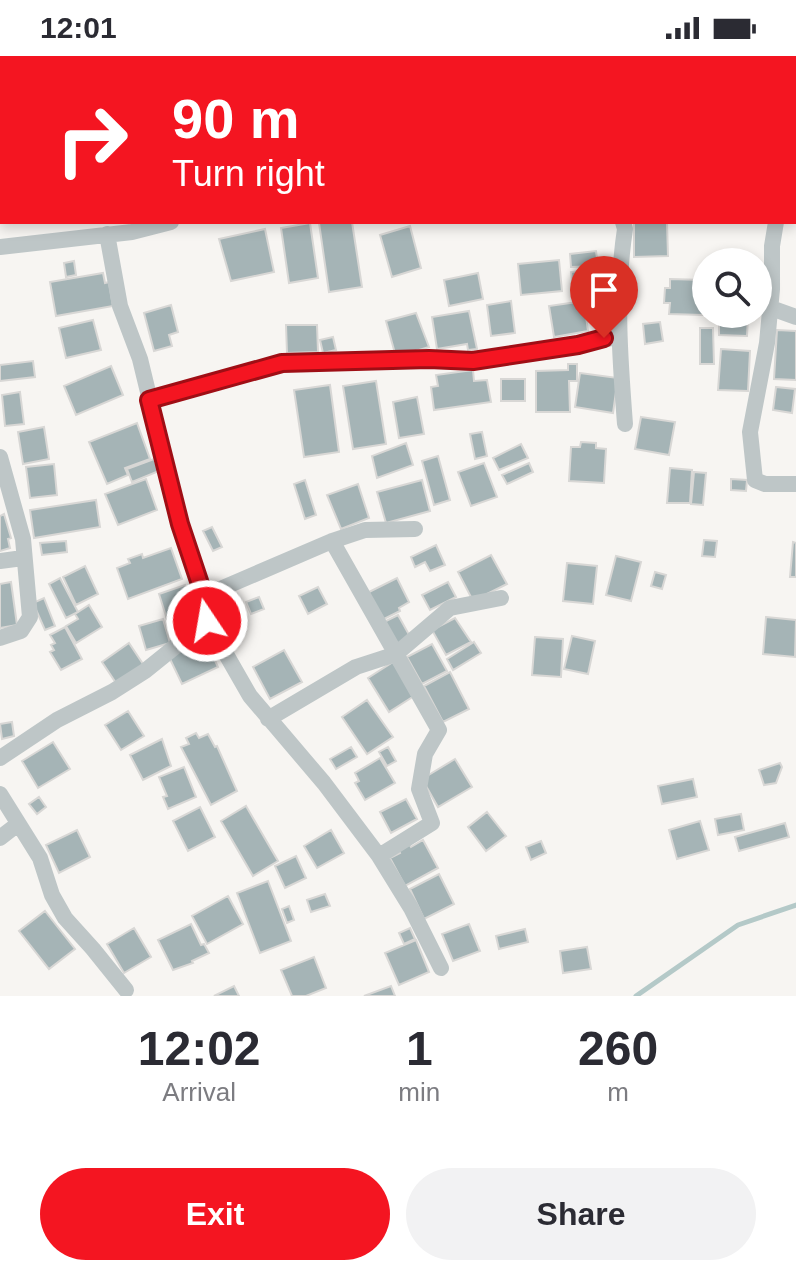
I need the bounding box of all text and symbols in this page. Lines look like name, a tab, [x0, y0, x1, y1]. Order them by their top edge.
text: 12:01	[40, 11, 117, 44]
text: 90 m	[172, 87, 300, 150]
icon: right	[40, 88, 144, 192]
text: Turn right	[172, 153, 325, 194]
map controls	[692, 248, 772, 328]
button: search	[692, 248, 772, 328]
pin	[570, 256, 638, 338]
icon: arrive	[582, 268, 626, 312]
position arrow	[165, 579, 249, 663]
text: 12:02	[138, 1022, 261, 1075]
text: 1	[406, 1022, 433, 1075]
text: 260	[578, 1022, 658, 1075]
text: Arrival	[162, 1077, 236, 1107]
text: min	[398, 1077, 440, 1107]
text: m	[607, 1077, 629, 1107]
button: Exit	[40, 1168, 390, 1260]
button: Share	[406, 1168, 756, 1260]

